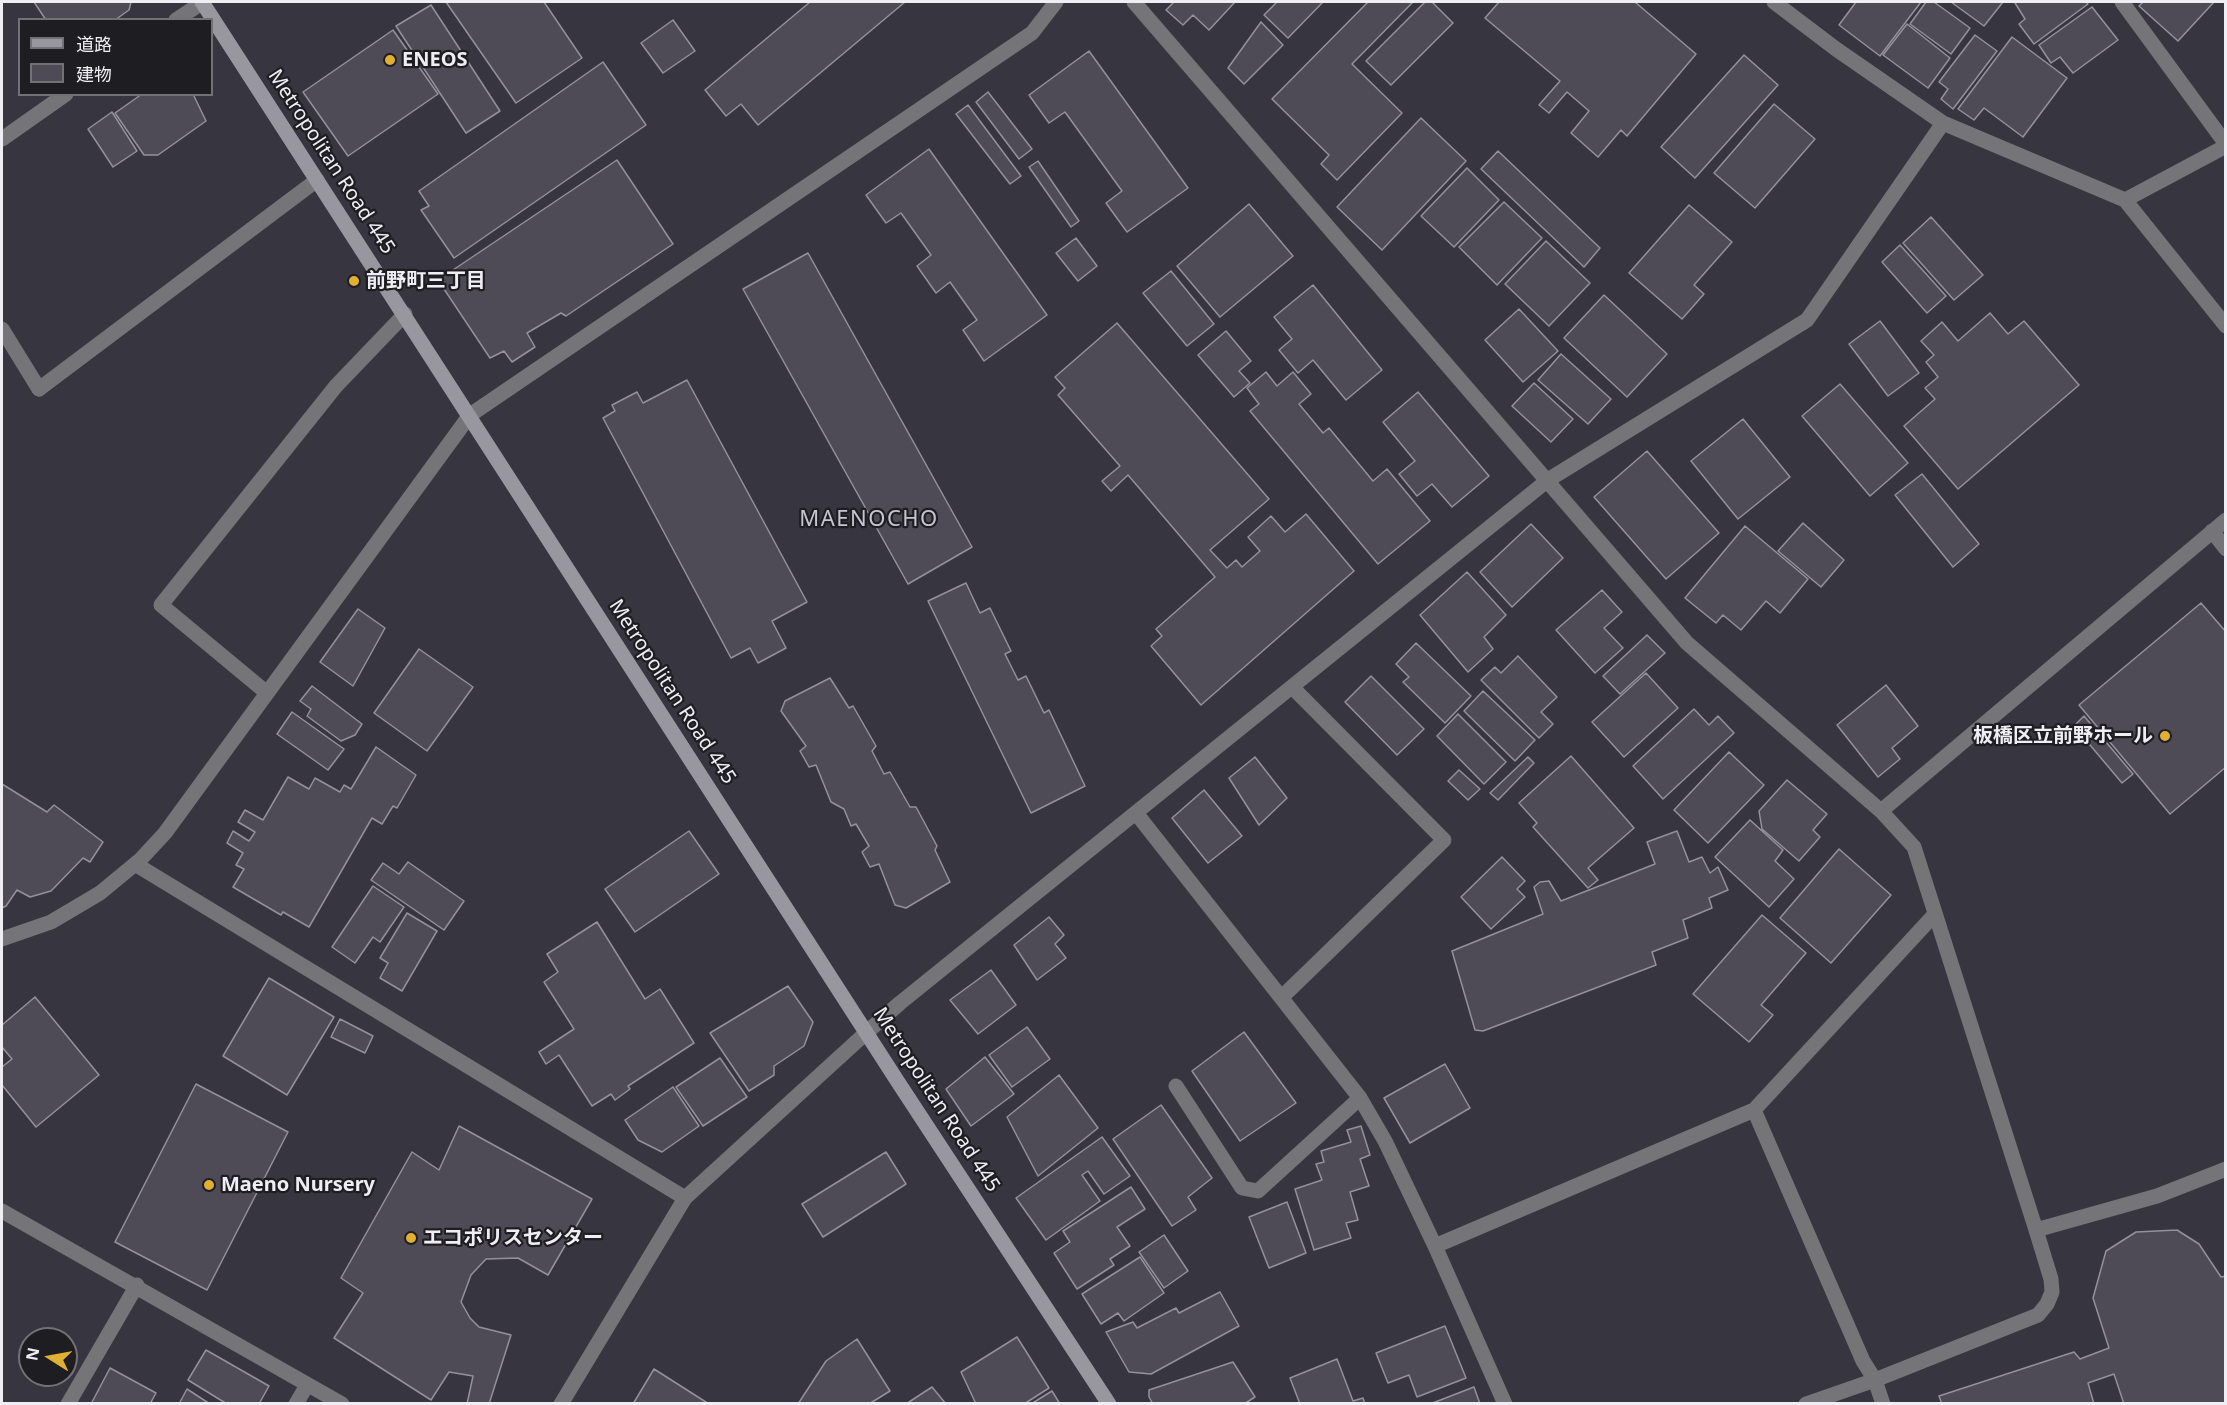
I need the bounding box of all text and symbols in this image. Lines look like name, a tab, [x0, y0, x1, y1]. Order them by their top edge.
legend	[18, 18, 213, 96]
text: 道路	[76, 32, 112, 56]
place label: ENEOS	[402, 48, 467, 72]
marker: ENEOS	[383, 53, 397, 67]
text: 建物	[76, 62, 112, 86]
street label: Metropolitan Road 445	[262, 65, 400, 259]
place label: 前野町三丁目	[366, 269, 486, 293]
marker: 前野町三丁目	[347, 274, 361, 288]
district label: MAENOCHO	[799, 507, 939, 533]
street label: Metropolitan Road 445	[603, 595, 741, 789]
place label: 板橋区立前野ホール	[1973, 724, 2153, 748]
marker: 板橋区立前野ホール	[2158, 729, 2172, 743]
street label: Metropolitan Road 445	[867, 1003, 1005, 1197]
place label: Maeno Nursery	[221, 1173, 375, 1197]
marker: Maeno Nursery	[202, 1178, 216, 1192]
place label: エコポリスセンター	[423, 1226, 603, 1250]
marker: エコポリスセンター	[404, 1231, 418, 1245]
north arrow	[18, 1327, 78, 1387]
text: N	[20, 1345, 44, 1362]

